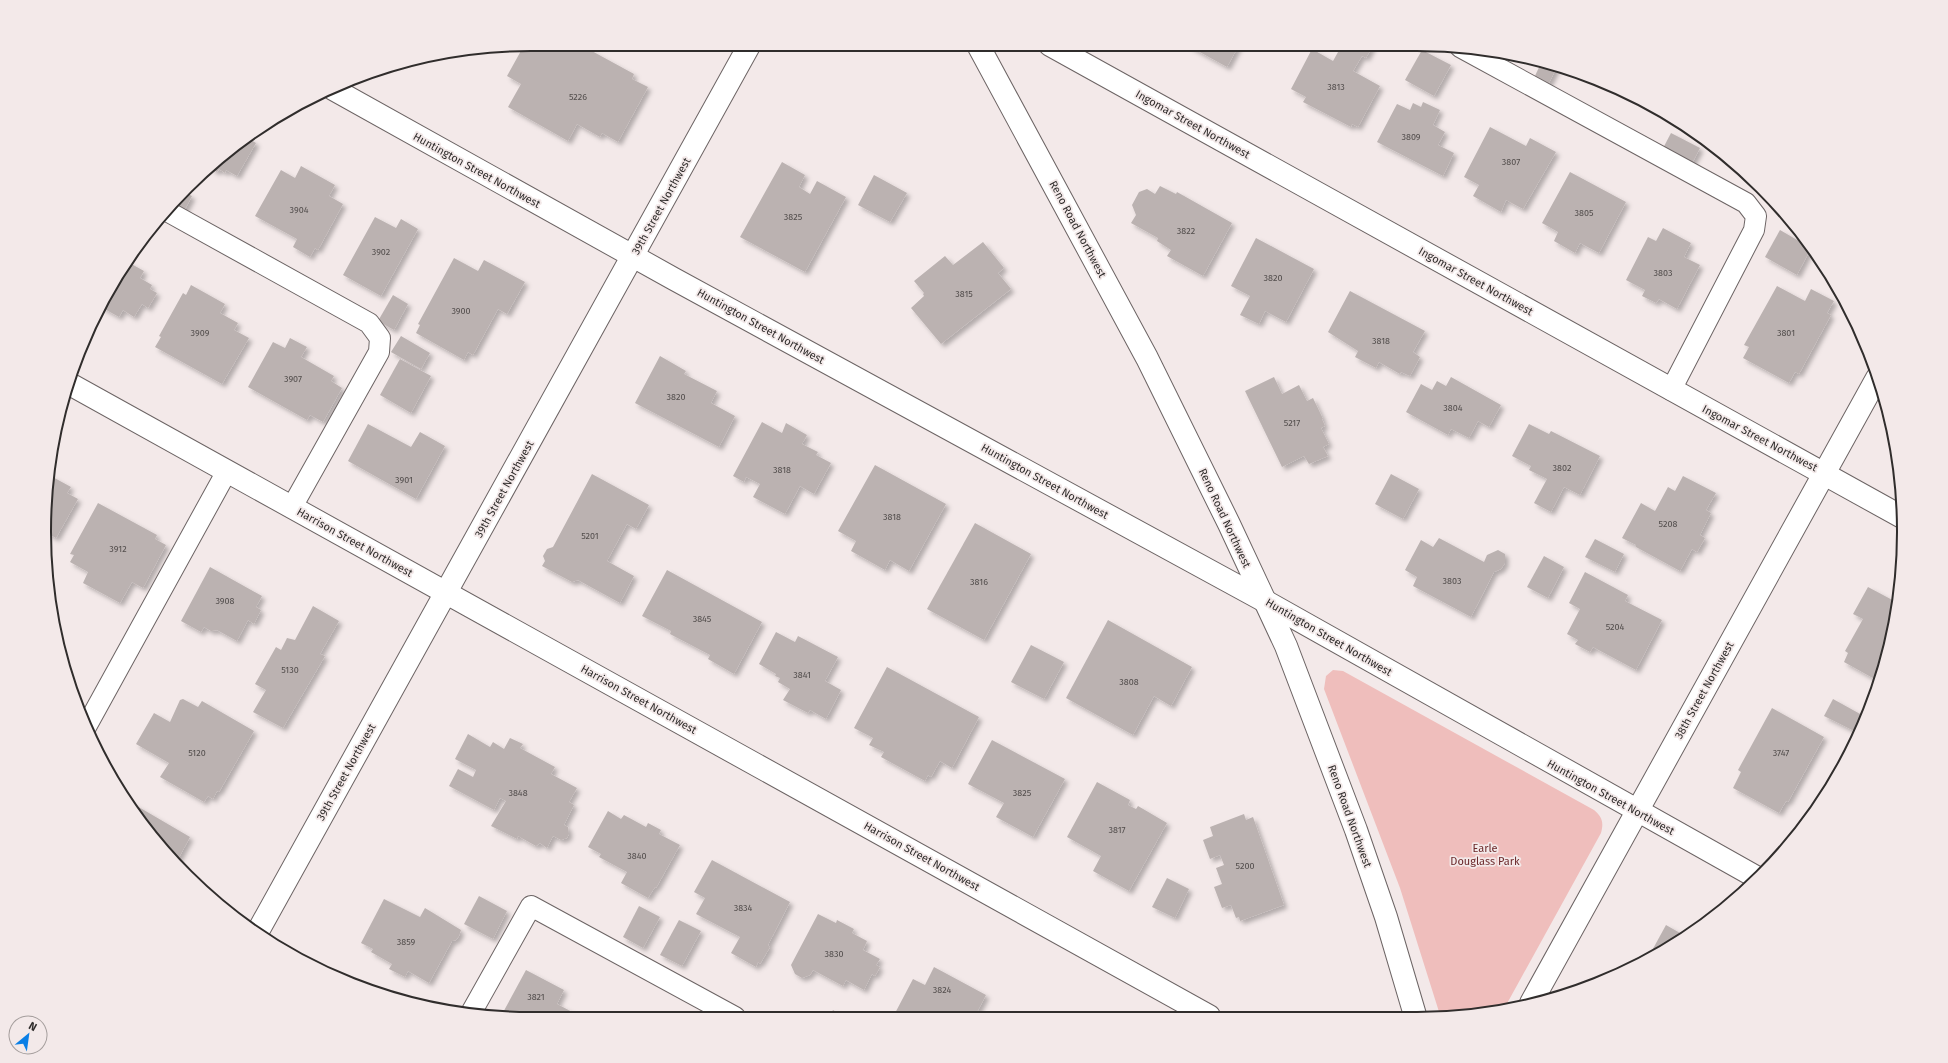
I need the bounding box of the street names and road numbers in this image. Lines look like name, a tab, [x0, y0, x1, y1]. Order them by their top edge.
street label: Ingomar Street Northwest	[1133, 88, 1252, 161]
street label: Huntington Street Northwest	[411, 130, 543, 211]
street label: 39th Street Northwest	[629, 155, 694, 257]
street label: Reno Road Northwest	[1046, 178, 1109, 280]
street label: Ingomar Street Northwest	[1416, 245, 1535, 318]
street label: Huntington Street Northwest	[695, 286, 827, 367]
street label: Ingomar Street Northwest	[1700, 403, 1820, 474]
street label: 39th Street Northwest	[472, 438, 537, 540]
street label: Huntington Street Northwest	[979, 441, 1111, 522]
street label: Reno Road Northwest	[1196, 466, 1253, 570]
street label: Harrison Street Northwest	[295, 505, 415, 580]
street label: Huntington Street Northwest	[1263, 596, 1394, 679]
street label: 38th Street Northwest	[1672, 639, 1737, 741]
street label: Harrison Street Northwest	[579, 662, 699, 737]
street label: 39th Street Northwest	[314, 721, 379, 823]
street label: Huntington Street Northwest	[1545, 757, 1677, 838]
street label: Reno Road Northwest	[1325, 763, 1374, 869]
street label: Harrison Street Northwest	[862, 819, 982, 894]

